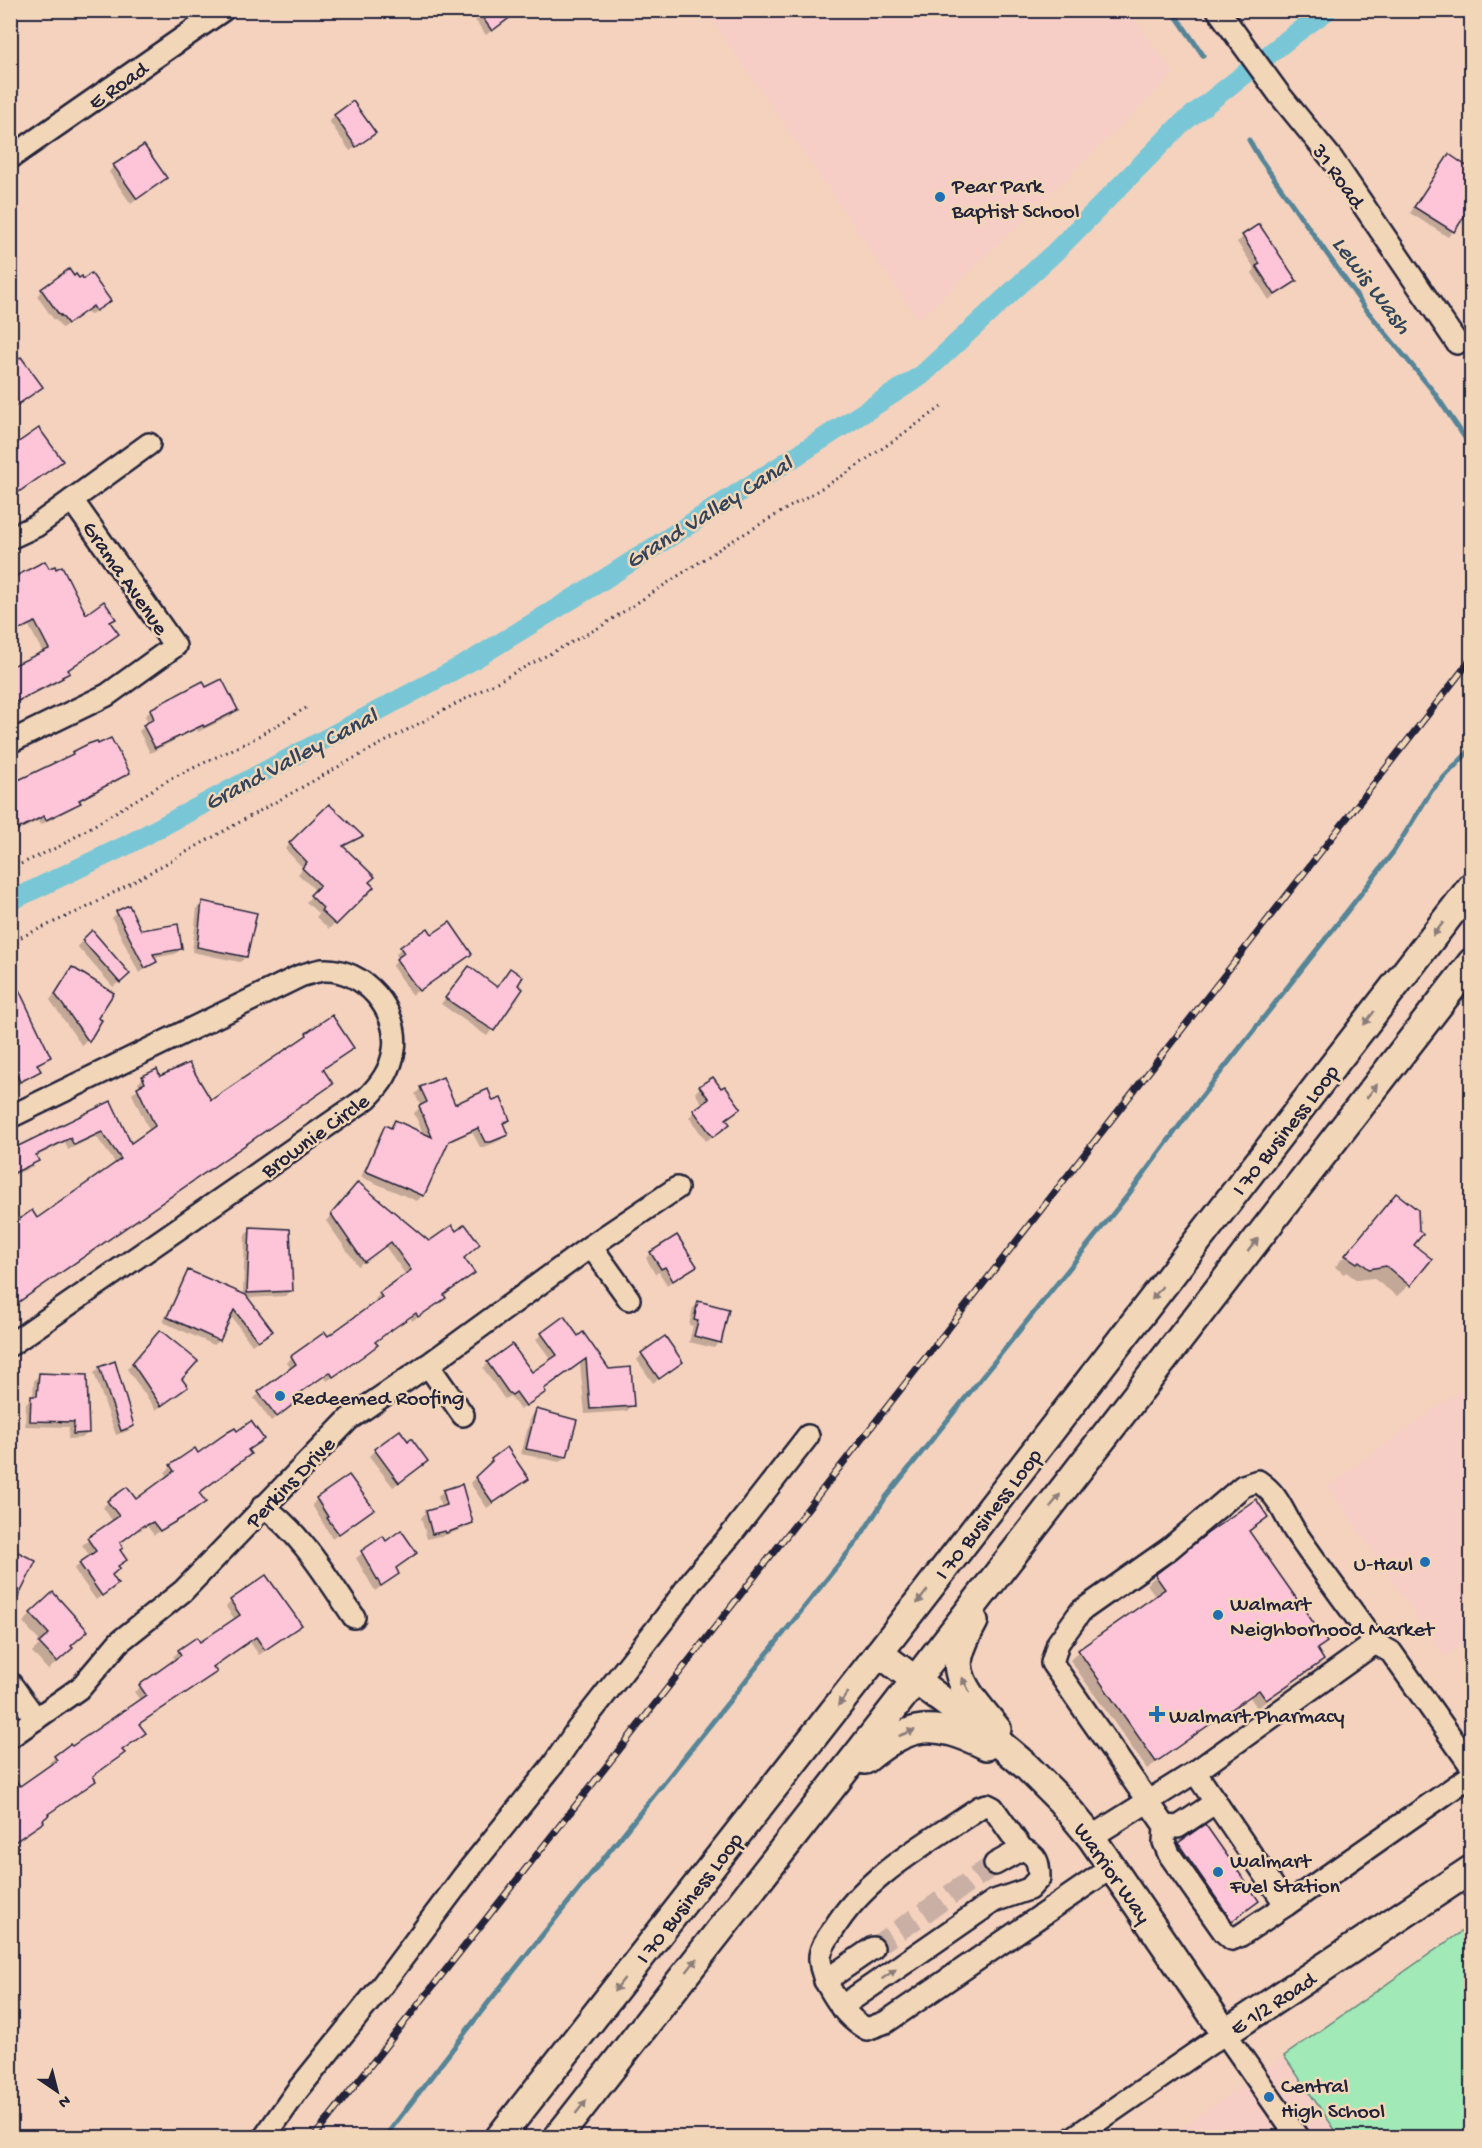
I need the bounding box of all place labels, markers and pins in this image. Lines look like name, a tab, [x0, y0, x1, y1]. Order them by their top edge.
place label: Pear Park Baptist School	[951, 175, 1080, 226]
marker: Pear Park Baptist School	[933, 190, 947, 204]
place label: Redeemed Roofing	[292, 1387, 464, 1413]
marker: Redeemed Roofing	[273, 1389, 287, 1403]
place label: U-Haul	[1353, 1553, 1413, 1579]
marker: U-Haul	[1418, 1555, 1432, 1569]
place label: Walmart Neighborhood Market	[1230, 1593, 1436, 1644]
marker: Walmart Neighborhood Market	[1211, 1608, 1225, 1622]
place label: Walmart Pharmacy	[1169, 1705, 1345, 1731]
marker: Walmart Pharmacy	[1150, 1707, 1164, 1721]
place label: Walmart Fuel Station	[1229, 1850, 1341, 1901]
marker: Walmart Fuel Station	[1211, 1865, 1225, 1879]
place label: Central High School	[1281, 2075, 1385, 2126]
marker: Central High School	[1262, 2090, 1276, 2104]

